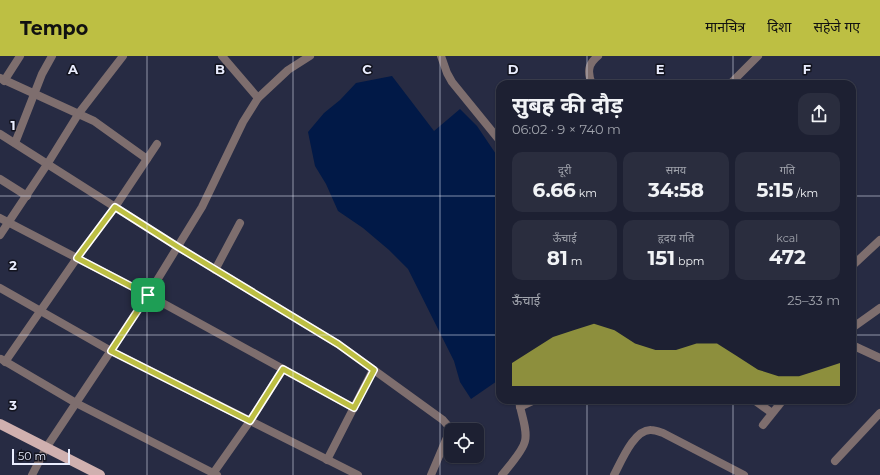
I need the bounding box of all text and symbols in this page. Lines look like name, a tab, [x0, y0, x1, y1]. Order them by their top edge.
text: Tempo	[20, 17, 88, 40]
text: मानचित्र	[705, 18, 745, 36]
text: दिशा	[767, 18, 791, 36]
text: सहेजे गए	[813, 18, 860, 36]
text: A	[67, 61, 79, 77]
text: B	[215, 61, 225, 77]
text: C	[362, 61, 372, 77]
text: D	[508, 61, 519, 77]
text: E	[656, 61, 665, 77]
text: F	[803, 61, 811, 77]
text: सुबह की दौड़	[512, 92, 623, 119]
button: share	[798, 93, 840, 135]
text: 1	[10, 117, 16, 133]
text: 06:02 · 9 × 740 m	[512, 121, 621, 137]
text: दूरी	[558, 163, 571, 177]
text: समय	[666, 163, 686, 177]
text: गति	[780, 163, 795, 177]
text: 6.66	[532, 178, 576, 202]
text: 34:58	[648, 178, 704, 202]
text: 5:15	[756, 178, 793, 202]
text: km	[576, 186, 597, 200]
text: /km	[793, 186, 818, 200]
text: ऊँचाई	[553, 231, 577, 245]
text: हृदय गति	[658, 231, 694, 245]
text: kcal	[776, 231, 798, 245]
text: 472	[769, 245, 806, 269]
text: 81	[547, 246, 568, 270]
text: 151	[647, 246, 675, 270]
text: m	[568, 254, 582, 268]
text: bpm	[675, 254, 705, 268]
text: 2	[9, 257, 17, 273]
pin	[131, 278, 165, 312]
icon: arrive	[137, 284, 159, 306]
text: ऊँचाई	[512, 292, 540, 308]
text: 25–33 m	[787, 292, 840, 308]
text: 3	[8, 397, 17, 413]
map controls	[444, 423, 484, 463]
button: locate	[444, 423, 484, 463]
scale bar	[12, 447, 70, 466]
text: 50 m	[18, 449, 46, 463]

